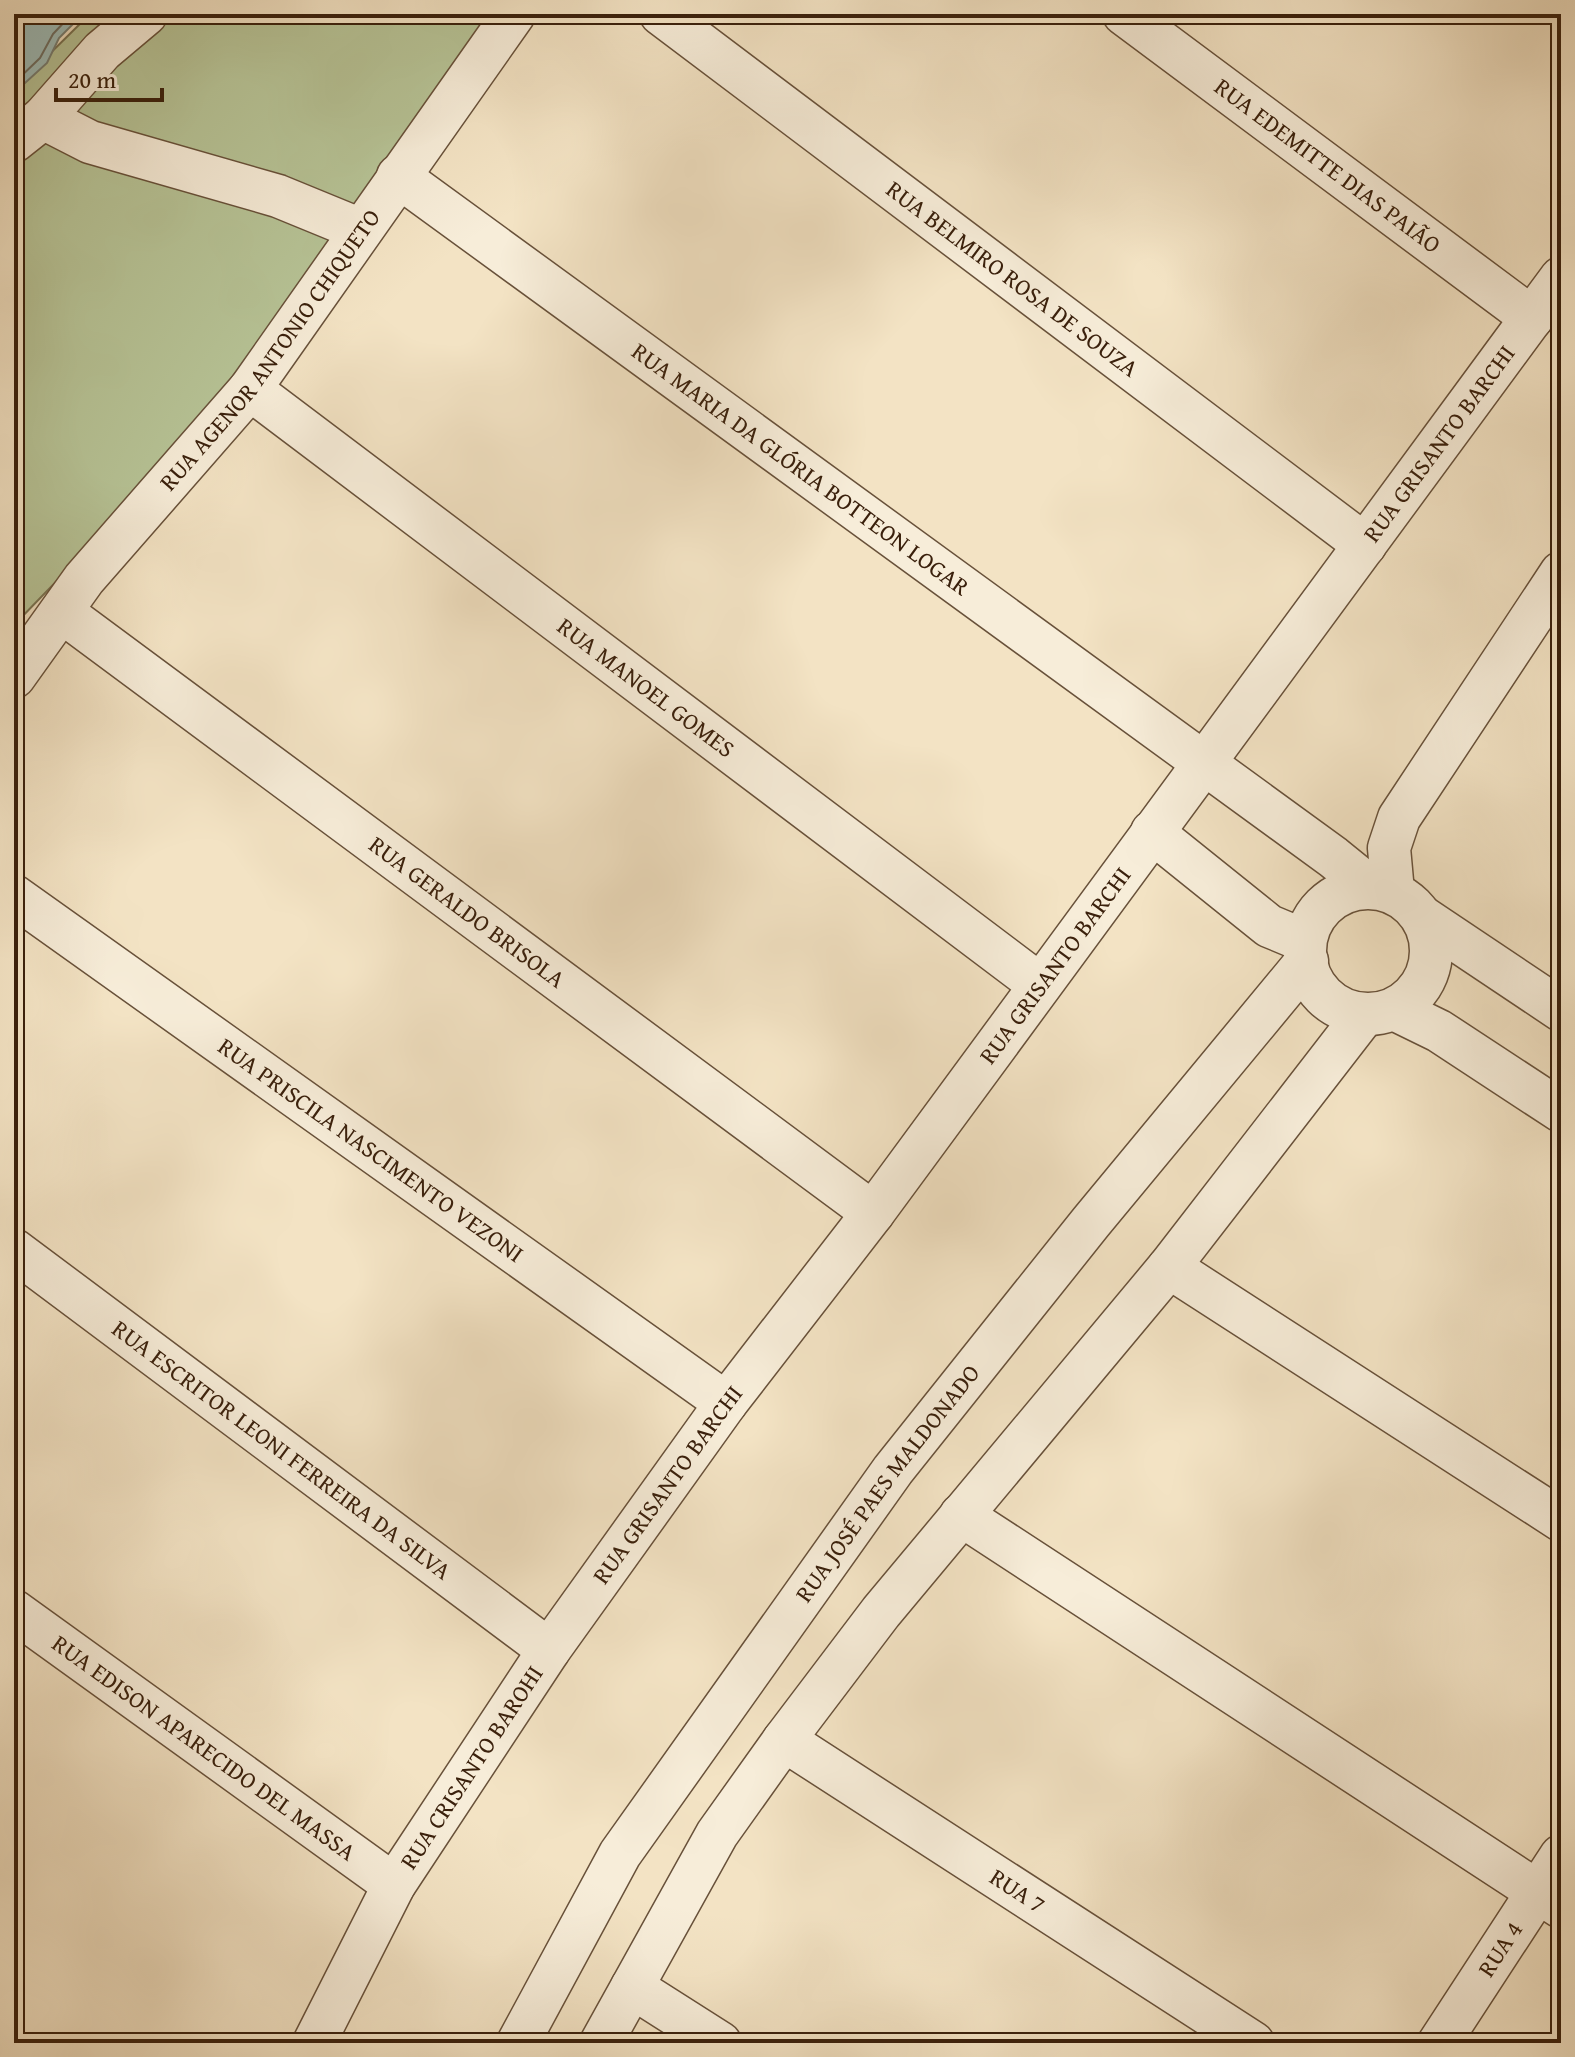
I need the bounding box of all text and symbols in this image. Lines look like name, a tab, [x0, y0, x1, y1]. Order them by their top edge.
scale bar	[56, 52, 162, 102]
text: 20 m	[68, 62, 116, 97]
street label: RUA EDEMITTE DIAS PAIÃO	[1207, 69, 1449, 261]
street label: RUA BELMIRO ROSA DE SOUZA	[879, 172, 1146, 386]
street label: RUA AGENOR ANTONIO CHIQUETO	[151, 202, 389, 498]
street label: RUA MARIA DA GLÓRIA BOTTEON LOGAR	[625, 334, 977, 604]
street label: RUA GRISANTO BARCHI	[1354, 337, 1523, 549]
street label: RUA MANOEL GOMES	[550, 609, 742, 766]
street label: RUA GERALDO BRISOLA	[362, 827, 573, 996]
street label: RUA GRISANTO BARCHI	[970, 859, 1139, 1071]
street label: RUA PRISCILA NASCIMENTO VEZONI	[211, 1029, 531, 1271]
street label: RUA ESCRITOR LEONI FERREIRA DA SILVA	[105, 1311, 459, 1588]
street label: RUA JOSÉ PAES MALDONADO	[786, 1357, 988, 1609]
street label: RUA GRISANTO BARCHI	[584, 1378, 751, 1591]
street label: RUA EDISON APARECIDO DEL MASSA	[45, 1626, 364, 1869]
street label: RUA CRISANTO BAROHI	[391, 1658, 551, 1876]
street label: RUA 7	[983, 1859, 1052, 1921]
street label: RUA 4	[1469, 1914, 1531, 1984]

